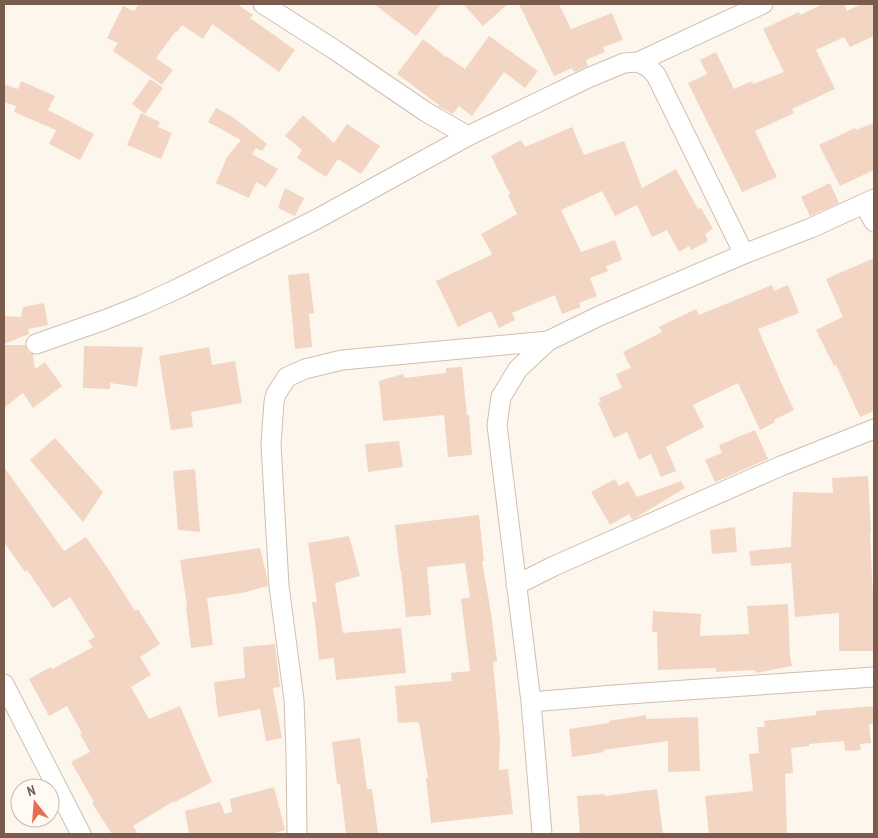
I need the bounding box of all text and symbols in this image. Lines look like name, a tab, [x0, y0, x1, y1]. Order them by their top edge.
north arrow	[10, 778, 60, 828]
text: N	[25, 781, 37, 800]

